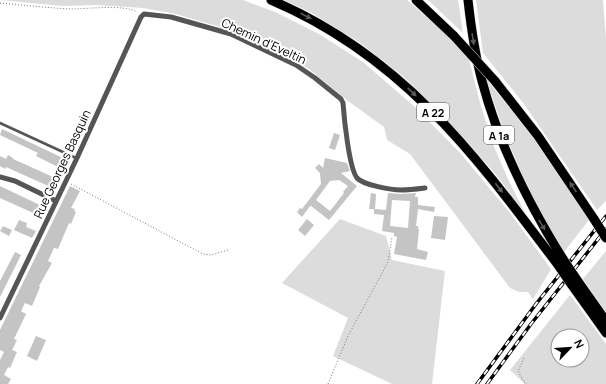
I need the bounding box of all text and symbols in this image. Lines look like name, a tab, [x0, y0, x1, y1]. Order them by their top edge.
one-way arrow	[301, 13, 312, 20]
street label: Chemin d'Eveltin	[219, 14, 309, 68]
one-way arrow	[470, 33, 476, 45]
one-way arrow	[407, 87, 417, 96]
road number: A 22	[417, 103, 449, 121]
street label: Rue Georges Basquin	[29, 107, 95, 221]
road number: A 1a	[484, 126, 514, 144]
one-way arrow	[569, 181, 576, 192]
one-way arrow	[495, 182, 504, 193]
one-way arrow	[538, 219, 545, 231]
north arrow	[550, 328, 590, 368]
text: N	[571, 337, 588, 350]

